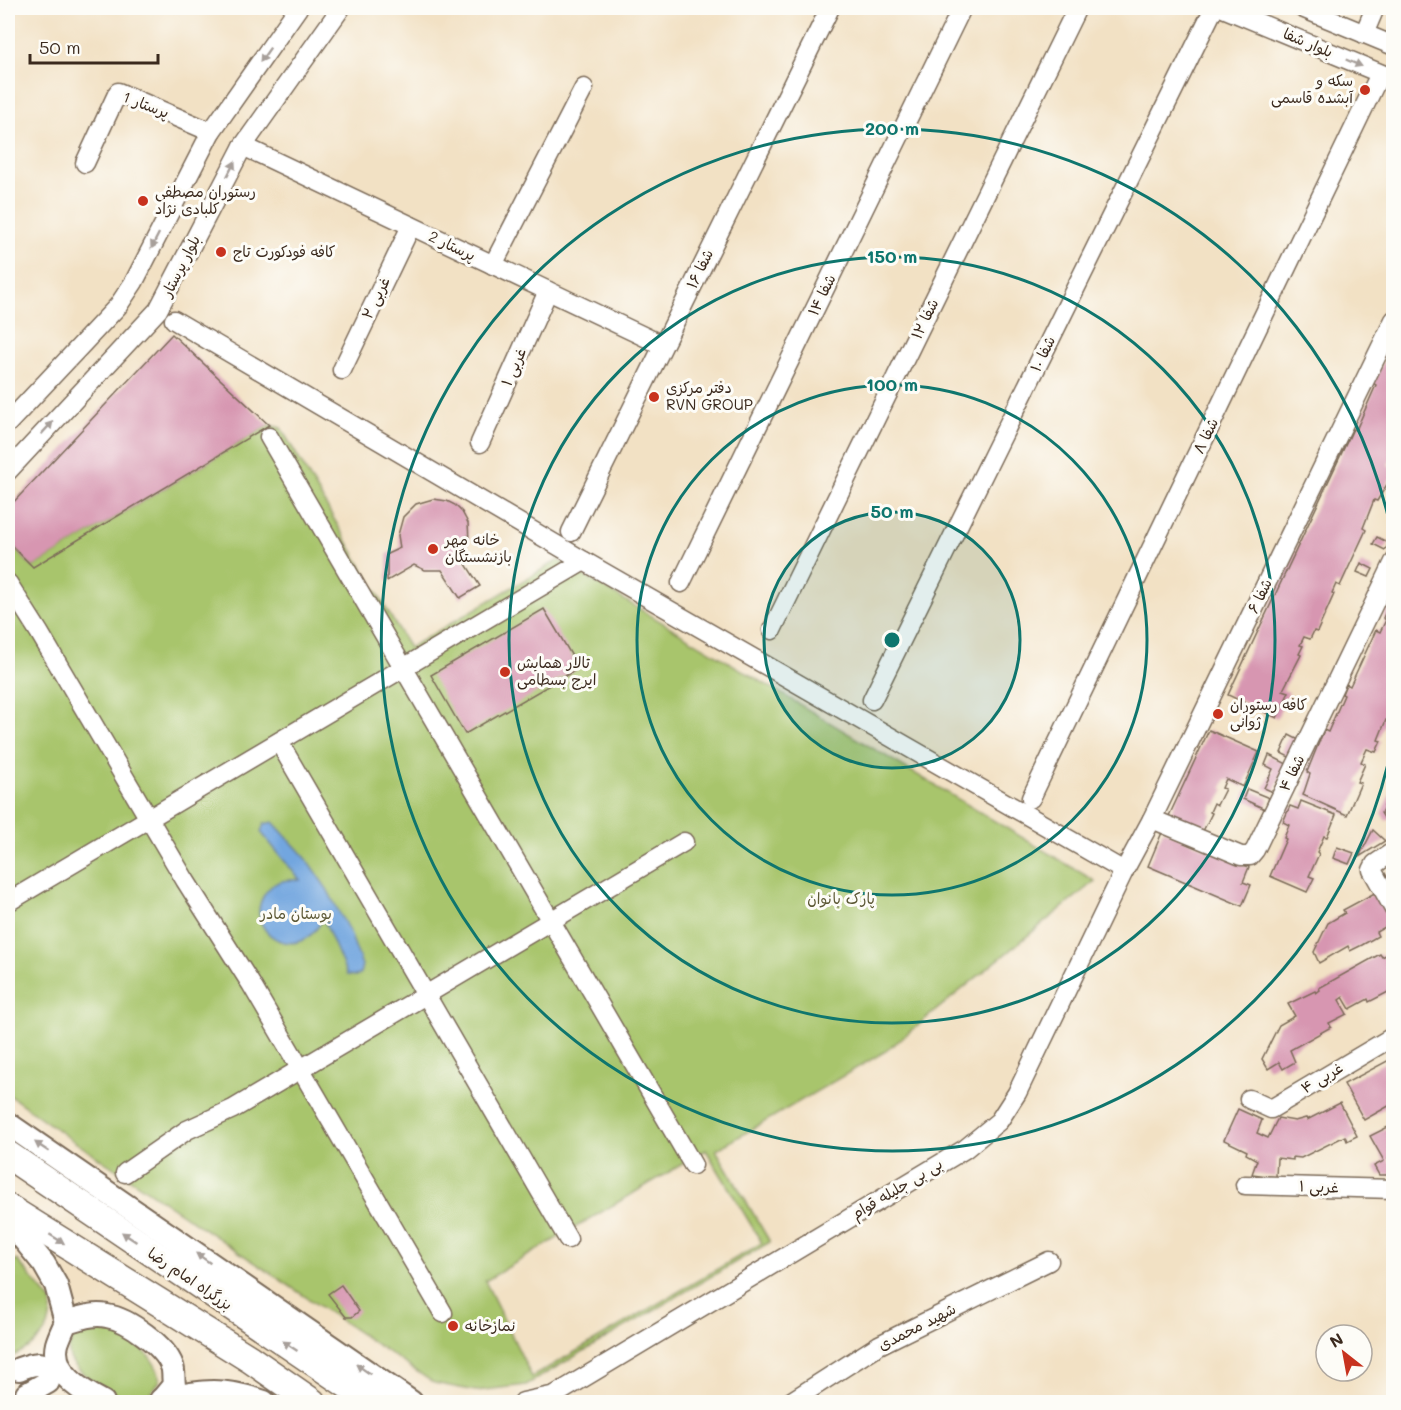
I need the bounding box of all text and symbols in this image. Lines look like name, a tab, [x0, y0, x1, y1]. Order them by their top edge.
street label: بلوار شفا	[1280, 23, 1336, 62]
scale bar	[30, 27, 158, 65]
text: 50 m	[39, 35, 81, 59]
one-way arrow	[259, 47, 271, 63]
one-way arrow	[1346, 58, 1364, 68]
place label: سکه و آبشده قاسمی	[1271, 70, 1354, 108]
marker: سکه و آبشده قاسمی	[1358, 83, 1372, 97]
street label: پرستار 1	[120, 86, 172, 123]
text: 200 m	[865, 116, 919, 140]
one-way arrow	[226, 160, 236, 177]
place label: رستوران مصطفی کلبادی نژاد	[155, 181, 256, 218]
marker: رستوران مصطفی کلبادی نژاد	[136, 194, 150, 208]
street label: پرستار 2	[425, 226, 479, 266]
street label: بلوار پرستار	[156, 231, 205, 301]
one-way arrow	[150, 233, 160, 250]
place label: کافه فودکورت تاج	[233, 241, 335, 262]
text: 150 m	[867, 244, 917, 268]
marker: کافه فودکورت تاج	[214, 245, 228, 259]
street label: شفا ۱۶	[681, 245, 717, 292]
street label: شفا ۱۴	[803, 271, 840, 319]
street label: ۲ غربی	[356, 273, 395, 322]
street label: شفا ۱۲	[906, 295, 942, 342]
street label: شفا ۱۰	[1025, 332, 1059, 375]
street label: ۱ غربی	[496, 344, 531, 389]
text: 100 m	[866, 372, 918, 396]
place label: دفتر مرکزی RVN GROUP	[666, 377, 753, 414]
marker: دفتر مرکزی RVN GROUP	[647, 390, 661, 404]
street label: شفا ۸	[1188, 414, 1222, 457]
one-way arrow	[40, 422, 54, 436]
text: 50 m	[871, 499, 913, 523]
place label: خانه مهر بازنشستگان	[443, 529, 512, 566]
marker: خانه مهر بازنشستگان	[426, 542, 440, 556]
street label: شفا ۶	[1242, 575, 1276, 616]
centre of rings	[882, 630, 902, 650]
place label: تالار همایش ایرج بسطامی	[517, 652, 596, 690]
marker: تالار همایش ایرج بسطامی	[498, 665, 512, 679]
place label: کافه رستوران ژوانی	[1230, 694, 1307, 732]
marker: کافه رستوران ژوانی	[1211, 707, 1225, 721]
street label: شفا ۴	[1274, 751, 1308, 794]
park label: پارک بانوان	[807, 888, 875, 909]
park label: بوستان مادر	[259, 903, 332, 923]
street label: غربی ۴	[1297, 1057, 1347, 1098]
one-way arrow	[34, 1142, 50, 1153]
street label: بی بی جلیله قوام	[847, 1153, 947, 1226]
street label: غربی ۱	[1299, 1175, 1339, 1198]
one-way arrow	[121, 1231, 137, 1243]
one-way arrow	[49, 1234, 65, 1245]
street label: بزرگراه امام رضا	[143, 1242, 237, 1316]
one-way arrow	[195, 1252, 211, 1264]
street label: شهید محمدی	[874, 1298, 959, 1354]
place label: نمازخانه	[465, 1315, 515, 1335]
marker: نمازخانه	[446, 1319, 460, 1333]
north arrow	[1314, 1323, 1374, 1383]
text: N	[1325, 1328, 1347, 1352]
one-way arrow	[283, 1340, 299, 1352]
one-way arrow	[355, 1363, 371, 1375]

